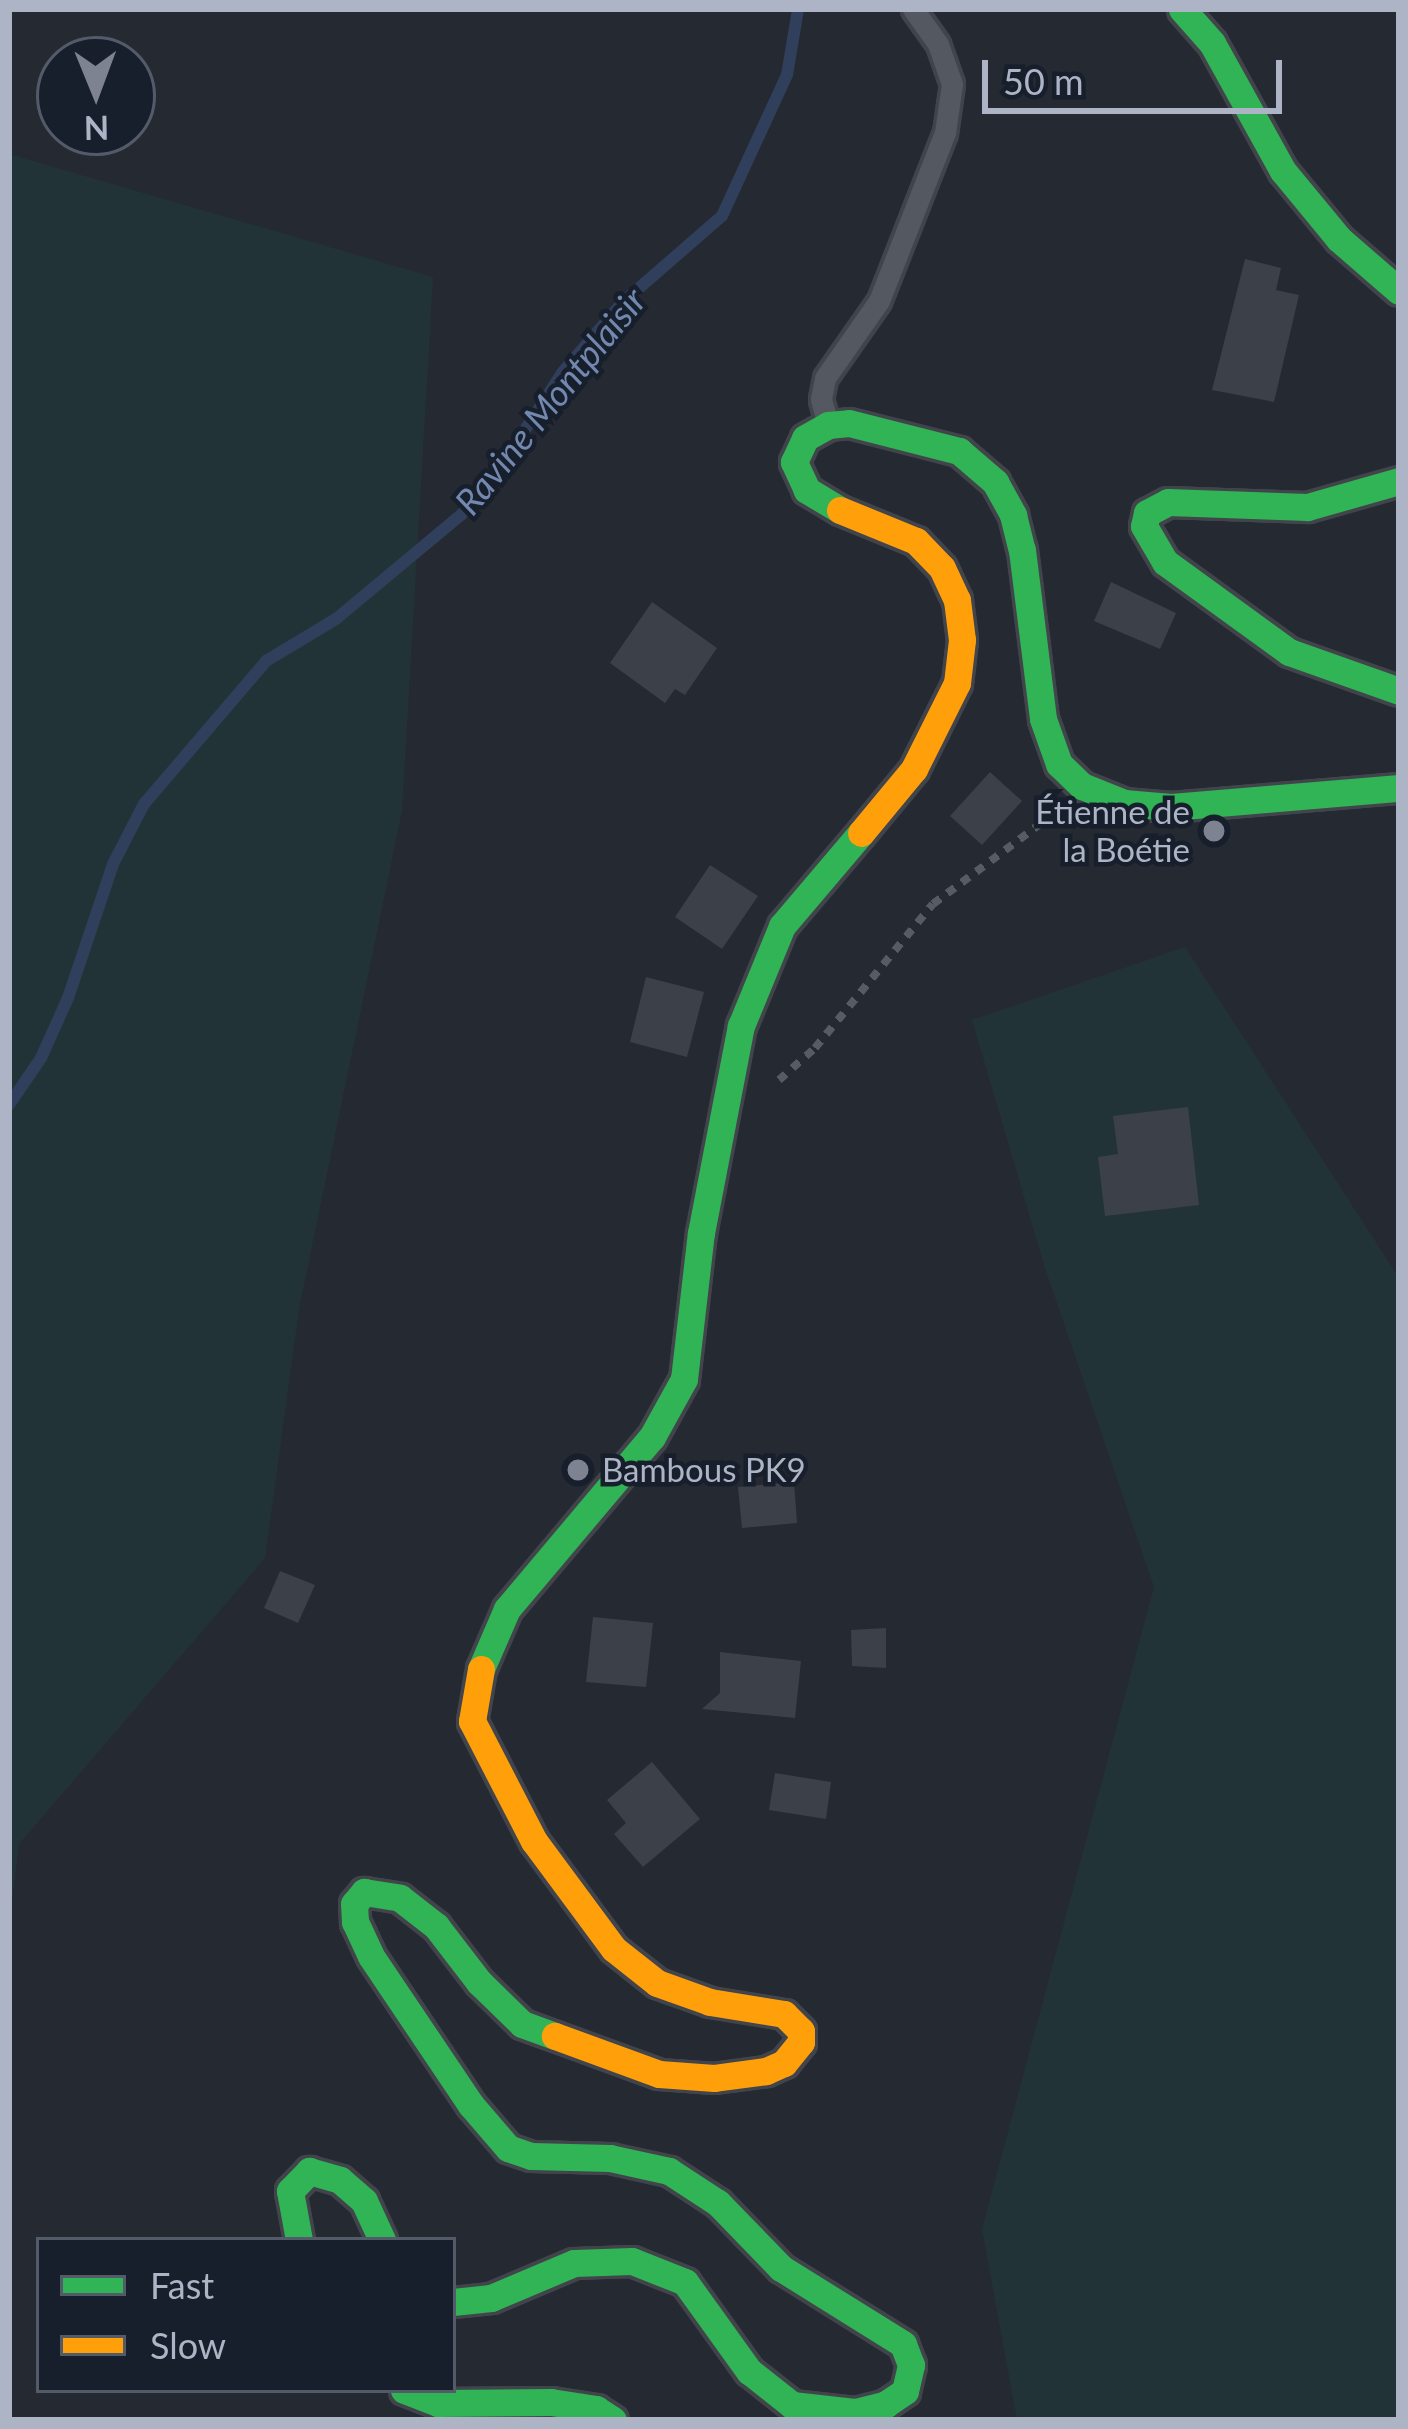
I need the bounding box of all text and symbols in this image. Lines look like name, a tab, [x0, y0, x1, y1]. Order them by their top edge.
north arrow	[36, 36, 156, 156]
scale bar	[988, 36, 1288, 110]
text: 50 m	[1003, 59, 1084, 103]
text: N	[84, 109, 110, 149]
water label: Ravine Montplaisir	[446, 279, 654, 523]
place label: Étienne de la Boétie	[1035, 792, 1190, 870]
marker: Étienne de la Boétie	[1201, 818, 1227, 844]
place label: Bambous PK9	[602, 1450, 806, 1490]
marker: Bambous PK9	[565, 1457, 591, 1483]
legend	[36, 2237, 456, 2393]
text: Fast	[150, 2263, 214, 2307]
text: Slow	[150, 2323, 226, 2367]

